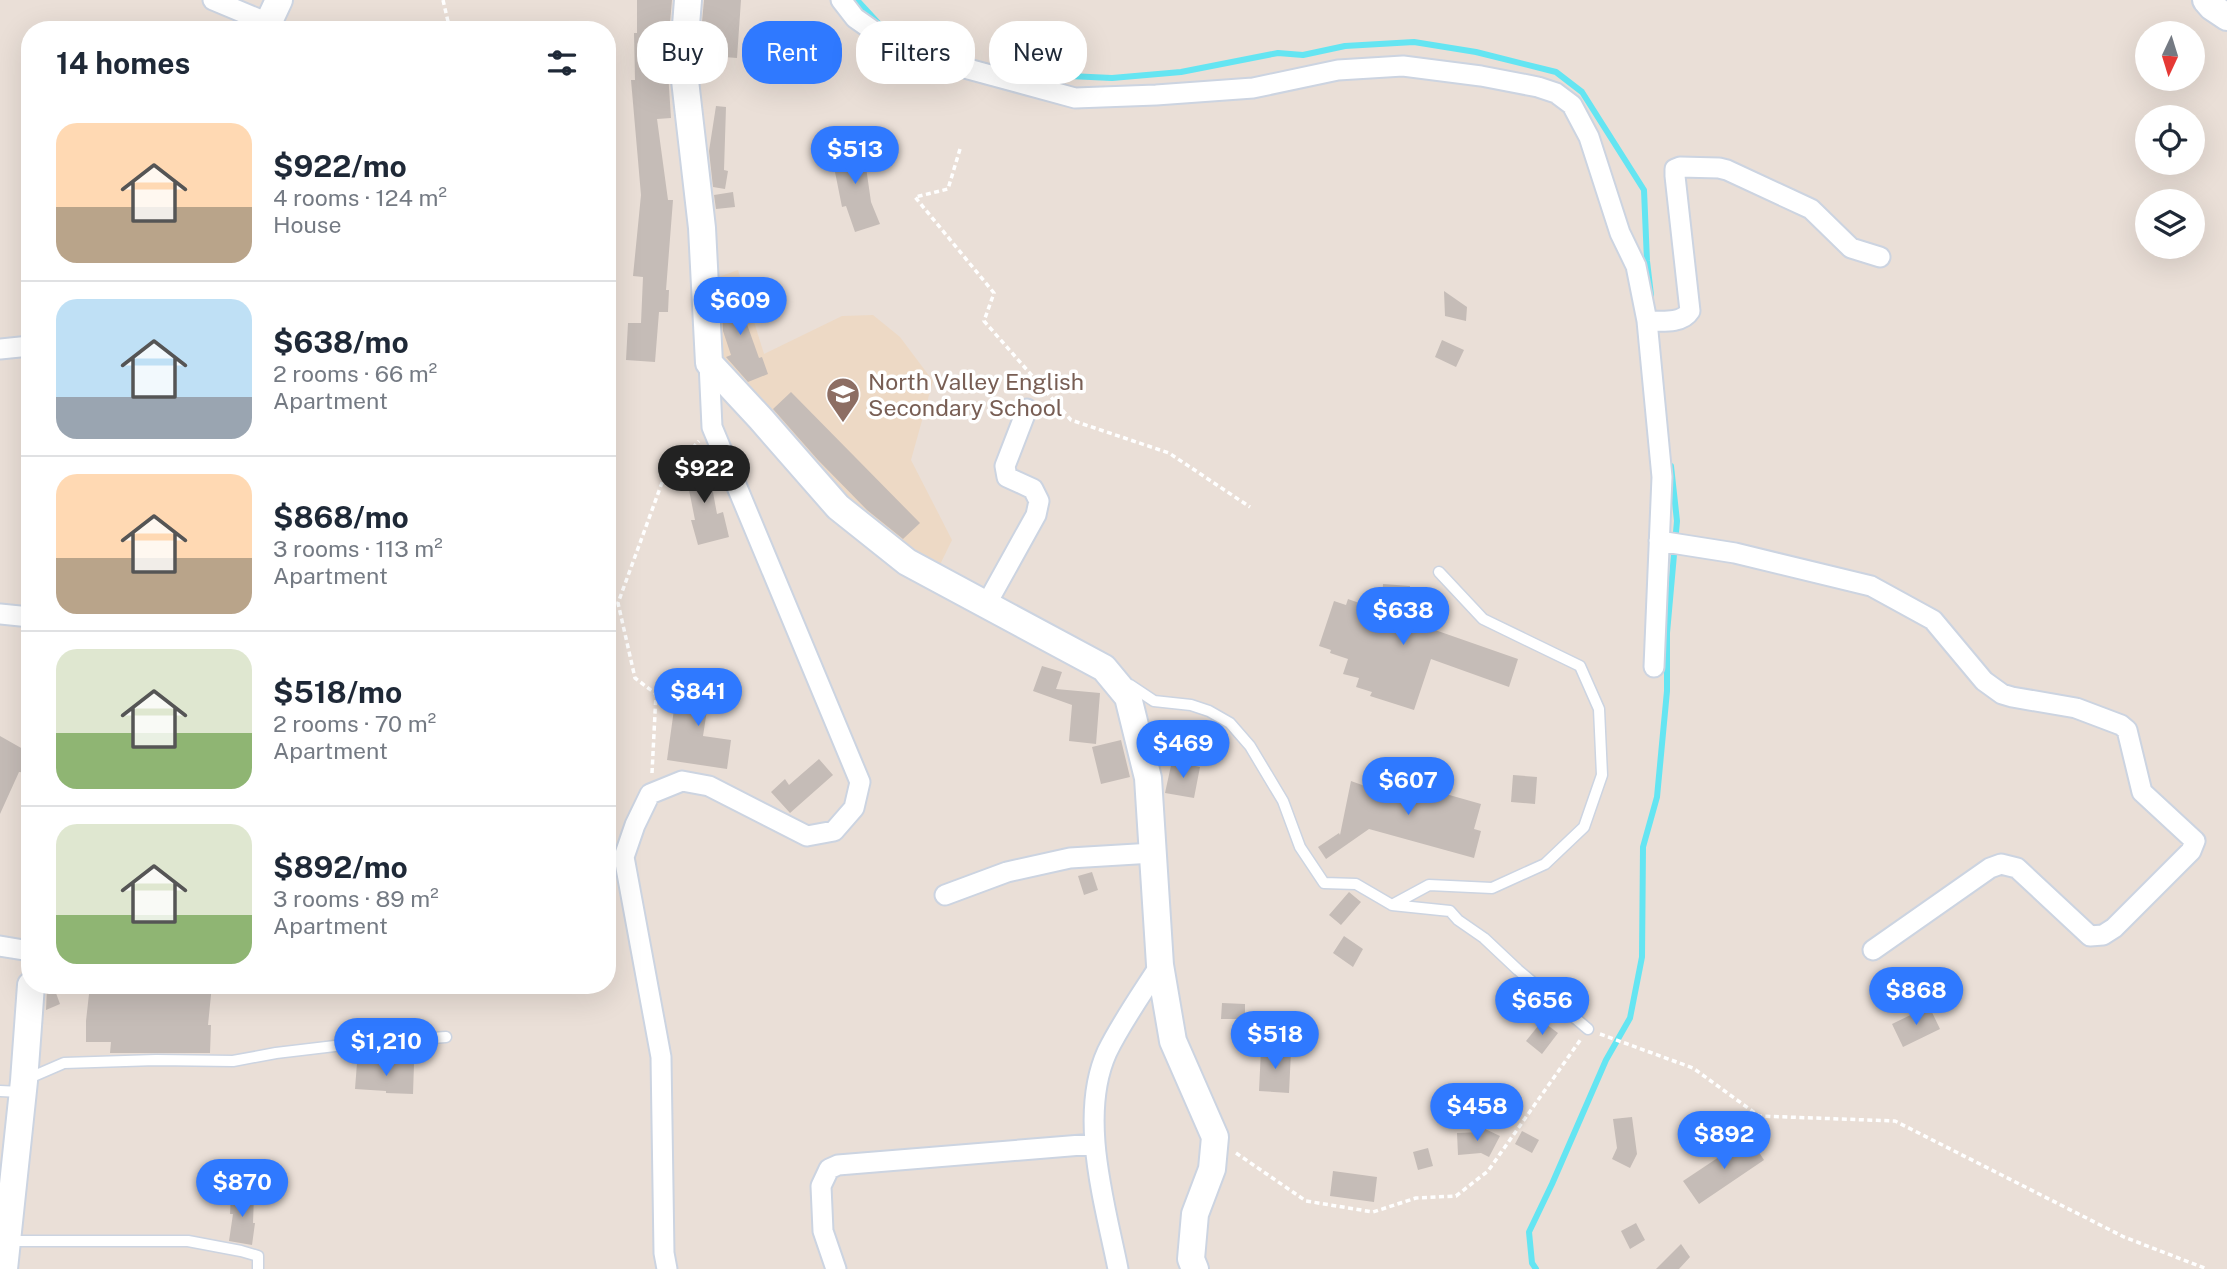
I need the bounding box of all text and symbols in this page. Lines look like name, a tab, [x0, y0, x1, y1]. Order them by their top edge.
chip: Buy	[637, 21, 728, 84]
chip: Rent	[742, 21, 842, 84]
chip: Filters	[856, 21, 975, 84]
chip: New	[989, 21, 1087, 84]
north arrow	[2135, 21, 2205, 91]
map controls	[2135, 21, 2205, 259]
icon: filters	[543, 44, 581, 82]
text: 14 homes	[56, 45, 190, 81]
button: locate	[2135, 105, 2205, 175]
pin: $513	[814, 127, 896, 186]
text: $513	[827, 135, 883, 162]
text: $922/mo	[273, 148, 407, 184]
icon: home	[112, 151, 196, 235]
text: 4 rooms · 124 m²	[273, 184, 447, 211]
button: layers	[2135, 189, 2205, 259]
text: House	[273, 211, 341, 238]
pin: $609	[699, 278, 781, 337]
text: $609	[710, 286, 770, 313]
text: $638/mo	[273, 324, 409, 360]
icon: home	[112, 327, 196, 411]
text: 2 rooms · 66 m²	[273, 360, 437, 387]
place label: North Valley English Secondary School	[868, 368, 1084, 421]
school or university icon: North Valley English Secondary School	[824, 375, 862, 424]
text: Apartment	[273, 387, 388, 414]
pin: $922	[663, 446, 745, 505]
text: $922	[674, 454, 734, 481]
text: $868/mo	[273, 499, 409, 535]
icon: home	[112, 502, 196, 586]
text: 3 rooms · 113 m²	[273, 535, 443, 562]
text: Apartment	[273, 562, 388, 589]
pin: $638	[1362, 588, 1444, 647]
text: $638	[1372, 596, 1434, 623]
pin: $841	[657, 668, 739, 728]
text: $518/mo	[273, 674, 402, 710]
icon: home	[112, 677, 196, 761]
text: $841	[670, 677, 726, 704]
text: 2 rooms · 70 m²	[273, 710, 436, 737]
pin: $469	[1142, 720, 1224, 780]
text: $469	[1152, 729, 1214, 756]
text: Apartment	[273, 737, 388, 764]
pin: $607	[1367, 758, 1449, 817]
text: $607	[1378, 766, 1438, 793]
text: $892/mo	[273, 849, 408, 885]
icon: home	[112, 852, 196, 936]
text: 3 rooms · 89 m²	[273, 885, 439, 912]
text: Apartment	[273, 912, 388, 939]
pin: $868	[1875, 968, 1957, 1027]
text: $868	[1885, 976, 1947, 1003]
pin: $656	[1501, 978, 1583, 1037]
text: $656	[1511, 986, 1573, 1013]
pin: $518	[1234, 1012, 1316, 1071]
pin: $1,210	[329, 1018, 443, 1078]
text: $518	[1247, 1020, 1303, 1047]
text: $1,210	[350, 1027, 422, 1054]
pin: $458	[1436, 1084, 1518, 1143]
text: $458	[1446, 1092, 1508, 1119]
pin: $892	[1683, 1112, 1765, 1171]
text: $892	[1694, 1120, 1754, 1147]
pin: $870	[201, 1160, 283, 1219]
text: $870	[212, 1168, 272, 1195]

